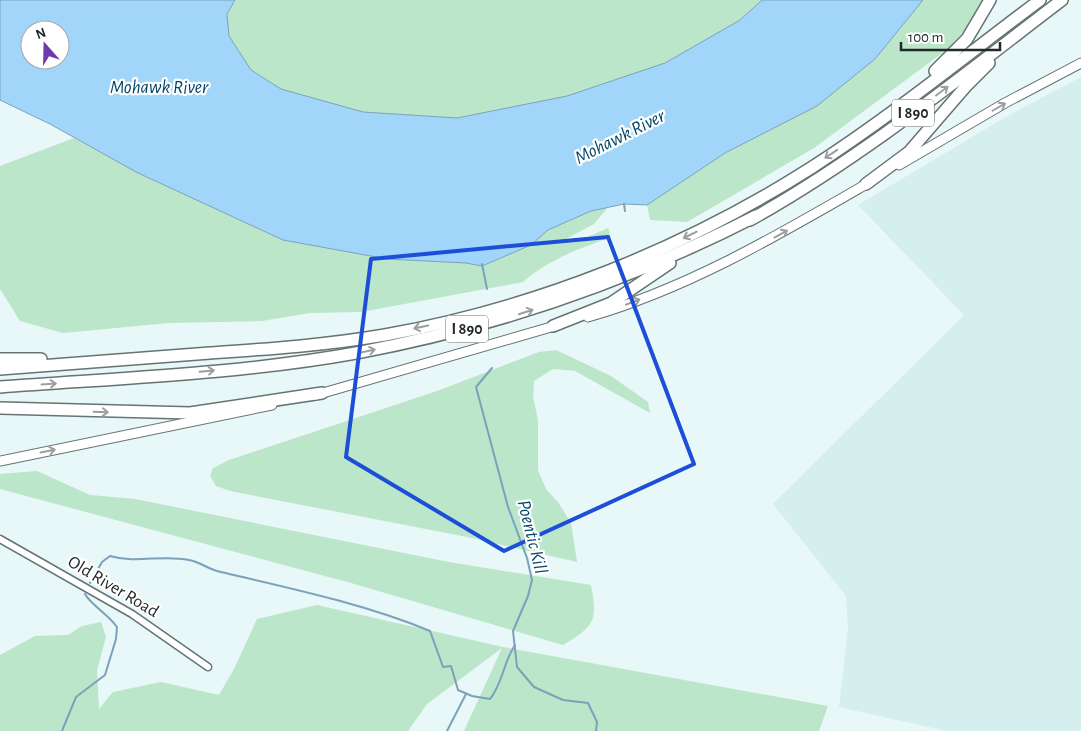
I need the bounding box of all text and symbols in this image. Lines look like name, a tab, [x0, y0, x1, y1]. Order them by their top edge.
north arrow	[20, 20, 70, 70]
scale bar	[901, 20, 1000, 52]
text: N	[34, 25, 48, 42]
text: 100 m	[908, 30, 943, 45]
water label: Mohawk River	[110, 78, 209, 97]
one-way arrow	[935, 86, 949, 96]
road number: I 890	[892, 100, 934, 126]
one-way arrow	[991, 101, 1005, 111]
water label: Mohawk River	[572, 106, 669, 168]
one-way arrow	[824, 149, 838, 159]
one-way arrow	[773, 229, 788, 239]
one-way arrow	[683, 230, 698, 240]
one-way arrow	[625, 297, 640, 306]
one-way arrow	[518, 307, 533, 316]
road number: I 890	[446, 316, 488, 342]
one-way arrow	[414, 323, 430, 333]
one-way arrow	[360, 345, 376, 355]
one-way arrow	[199, 367, 215, 376]
one-way arrow	[40, 379, 56, 388]
one-way arrow	[93, 407, 109, 416]
one-way arrow	[39, 446, 55, 455]
water label: Poentic Kill	[514, 498, 550, 576]
street label: Old River Road	[64, 553, 162, 621]

